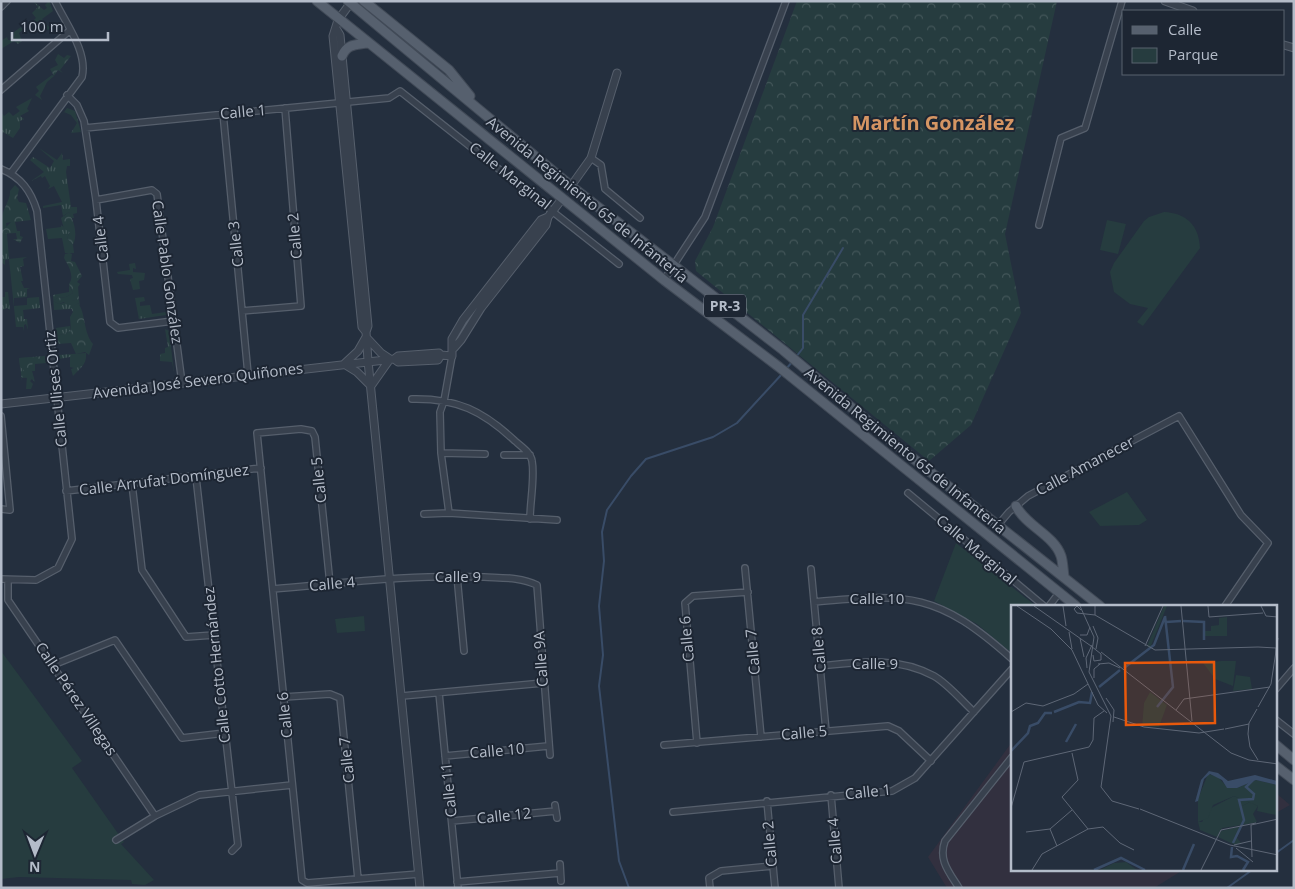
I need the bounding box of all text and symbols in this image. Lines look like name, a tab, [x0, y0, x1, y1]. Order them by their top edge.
scale bar	[12, 10, 109, 42]
legend	[1122, 10, 1285, 75]
text: 100 m	[20, 16, 64, 36]
text: Calle	[1168, 19, 1202, 39]
text: Parque	[1168, 44, 1218, 64]
street label: Calle 1	[219, 99, 267, 123]
district label: Martín González	[852, 109, 1015, 136]
street label: Avenida Regimiento 65 de Infantería	[483, 112, 692, 287]
street label: Calle Marginal	[465, 137, 556, 214]
street label: Calle Pablo González	[148, 199, 188, 345]
street label: Calle 2	[282, 212, 306, 260]
street label: Calle 4	[87, 215, 113, 263]
street label: Calle 3	[223, 220, 247, 268]
road number: PR-3	[704, 294, 746, 318]
street label: Calle Ulises Ortiz	[39, 330, 71, 448]
street label: Avenida José Severo Quiñones	[92, 357, 304, 403]
street label: Avenida Regimiento 65 de Infantería	[801, 363, 1010, 538]
street label: Calle Amanecer	[1032, 431, 1137, 499]
street label: Calle 5	[306, 456, 330, 504]
street label: Calle Arrufat Domínguez	[78, 459, 250, 499]
street label: Calle Marginal	[932, 510, 1021, 589]
street label: Calle 9	[435, 566, 481, 586]
street label: Calle 4	[308, 571, 356, 595]
street label: Calle Cotto Hernández	[198, 586, 234, 744]
street label: Calle 10	[850, 588, 904, 608]
inset map	[1011, 605, 1278, 872]
street label: Calle 6	[674, 615, 698, 663]
street label: Calle 8	[806, 626, 830, 674]
street label: Calle 7	[740, 628, 764, 676]
street label: Calle 9A	[528, 630, 552, 688]
street label: Calle Pérez Villegas	[31, 638, 122, 759]
street label: Calle 9	[852, 653, 898, 673]
street label: Calle 6	[272, 691, 296, 739]
street label: Calle 5	[780, 720, 828, 744]
street label: Calle 7	[334, 736, 358, 784]
street label: Calle 10	[469, 738, 525, 762]
street label: Calle 11	[435, 762, 461, 818]
street label: Calle 1	[844, 779, 892, 803]
street label: Calle 12	[476, 802, 532, 828]
street label: Calle 4	[822, 817, 846, 865]
street label: Calle 2	[757, 820, 781, 868]
north arrow	[10, 829, 60, 879]
text: N	[29, 858, 41, 877]

